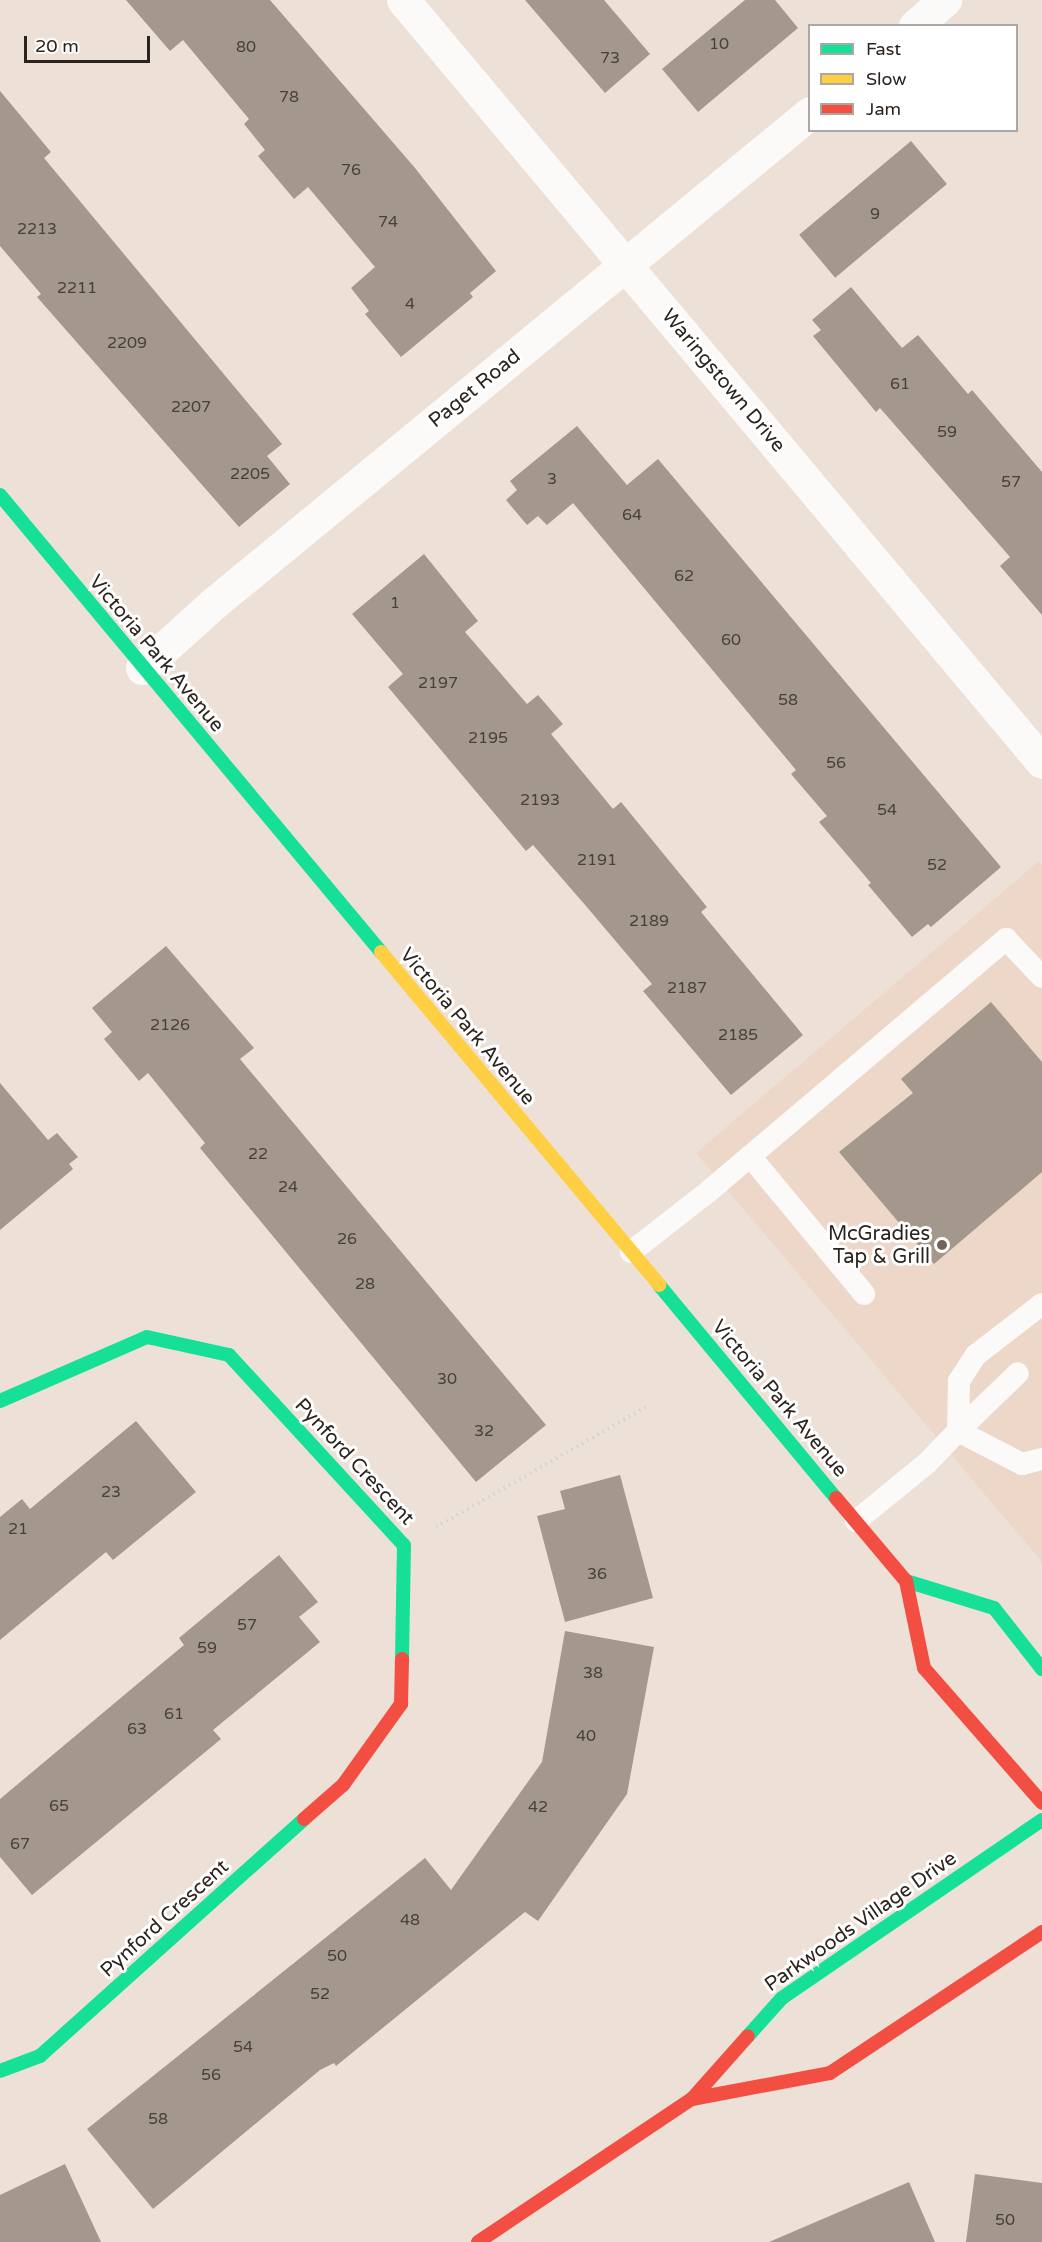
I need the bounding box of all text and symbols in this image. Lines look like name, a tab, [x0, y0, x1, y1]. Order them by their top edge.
scale bar	[27, 24, 153, 62]
legend	[808, 24, 1018, 132]
house number: 10	[709, 34, 729, 54]
text: 20 m	[35, 35, 79, 57]
house number: 80	[236, 37, 256, 57]
text: Fast	[866, 38, 901, 60]
house number: 73	[600, 48, 620, 68]
text: Slow	[866, 68, 907, 90]
house number: 78	[279, 87, 299, 107]
text: Jam	[866, 98, 901, 120]
house number: 76	[341, 160, 361, 180]
house number: 9	[870, 204, 880, 224]
house number: 74	[378, 212, 398, 232]
house number: 2213	[17, 219, 57, 239]
house number: 2211	[57, 278, 97, 298]
house number: 4	[405, 294, 415, 314]
street label: Waringstown Drive	[656, 304, 790, 458]
house number: 2209	[107, 333, 147, 353]
street label: Paget Road	[424, 345, 526, 433]
house number: 61	[890, 374, 910, 394]
house number: 2207	[171, 397, 211, 417]
house number: 59	[937, 422, 957, 442]
house number: 2205	[230, 464, 270, 484]
house number: 3	[547, 469, 557, 489]
house number: 57	[1001, 472, 1021, 492]
house number: 64	[622, 505, 642, 525]
house number: 62	[674, 566, 694, 586]
street label: Victoria Park Avenue	[83, 571, 229, 737]
house number: 1	[390, 593, 400, 613]
house number: 60	[721, 630, 741, 650]
house number: 2197	[418, 673, 458, 693]
house number: 58	[778, 690, 798, 710]
house number: 2195	[468, 728, 508, 748]
house number: 56	[826, 753, 846, 773]
house number: 2193	[520, 790, 560, 810]
house number: 54	[877, 800, 897, 820]
house number: 2191	[577, 850, 617, 870]
house number: 52	[927, 855, 947, 875]
house number: 2189	[629, 911, 669, 931]
street label: Victoria Park Avenue	[394, 944, 540, 1110]
house number: 2187	[667, 978, 707, 998]
house number: 2126	[150, 1015, 190, 1035]
house number: 2185	[718, 1025, 758, 1045]
house number: 22	[248, 1144, 268, 1164]
house number: 24	[278, 1177, 298, 1197]
place label: McGradies Tap & Grill	[828, 1222, 930, 1269]
house number: 26	[337, 1229, 357, 1249]
marker: McGradies Tap & Grill	[935, 1238, 949, 1252]
house number: 28	[355, 1274, 375, 1294]
street label: Victoria Park Avenue	[706, 1316, 852, 1482]
house number: 30	[437, 1369, 457, 1389]
street label: Pynford Crescent	[289, 1394, 419, 1530]
house number: 32	[474, 1421, 494, 1441]
house number: 23	[101, 1482, 121, 1502]
house number: 21	[8, 1519, 28, 1539]
house number: 36	[587, 1564, 607, 1584]
house number: 57	[237, 1615, 257, 1635]
house number: 59	[197, 1638, 217, 1658]
house number: 38	[583, 1663, 603, 1683]
house number: 61	[164, 1704, 184, 1724]
house number: 63	[127, 1719, 147, 1739]
house number: 40	[576, 1726, 596, 1746]
house number: 65	[49, 1796, 69, 1816]
house number: 42	[528, 1797, 548, 1817]
house number: 67	[10, 1834, 30, 1854]
street label: Parkwoods Village Drive	[761, 1847, 961, 1997]
street label: Pynford Crescent	[96, 1855, 234, 1983]
house number: 48	[400, 1910, 420, 1930]
house number: 50	[327, 1946, 347, 1966]
house number: 52	[310, 1984, 330, 2004]
house number: 54	[233, 2037, 253, 2057]
house number: 56	[201, 2065, 221, 2085]
house number: 58	[148, 2109, 168, 2129]
house number: 50	[995, 2210, 1015, 2230]

